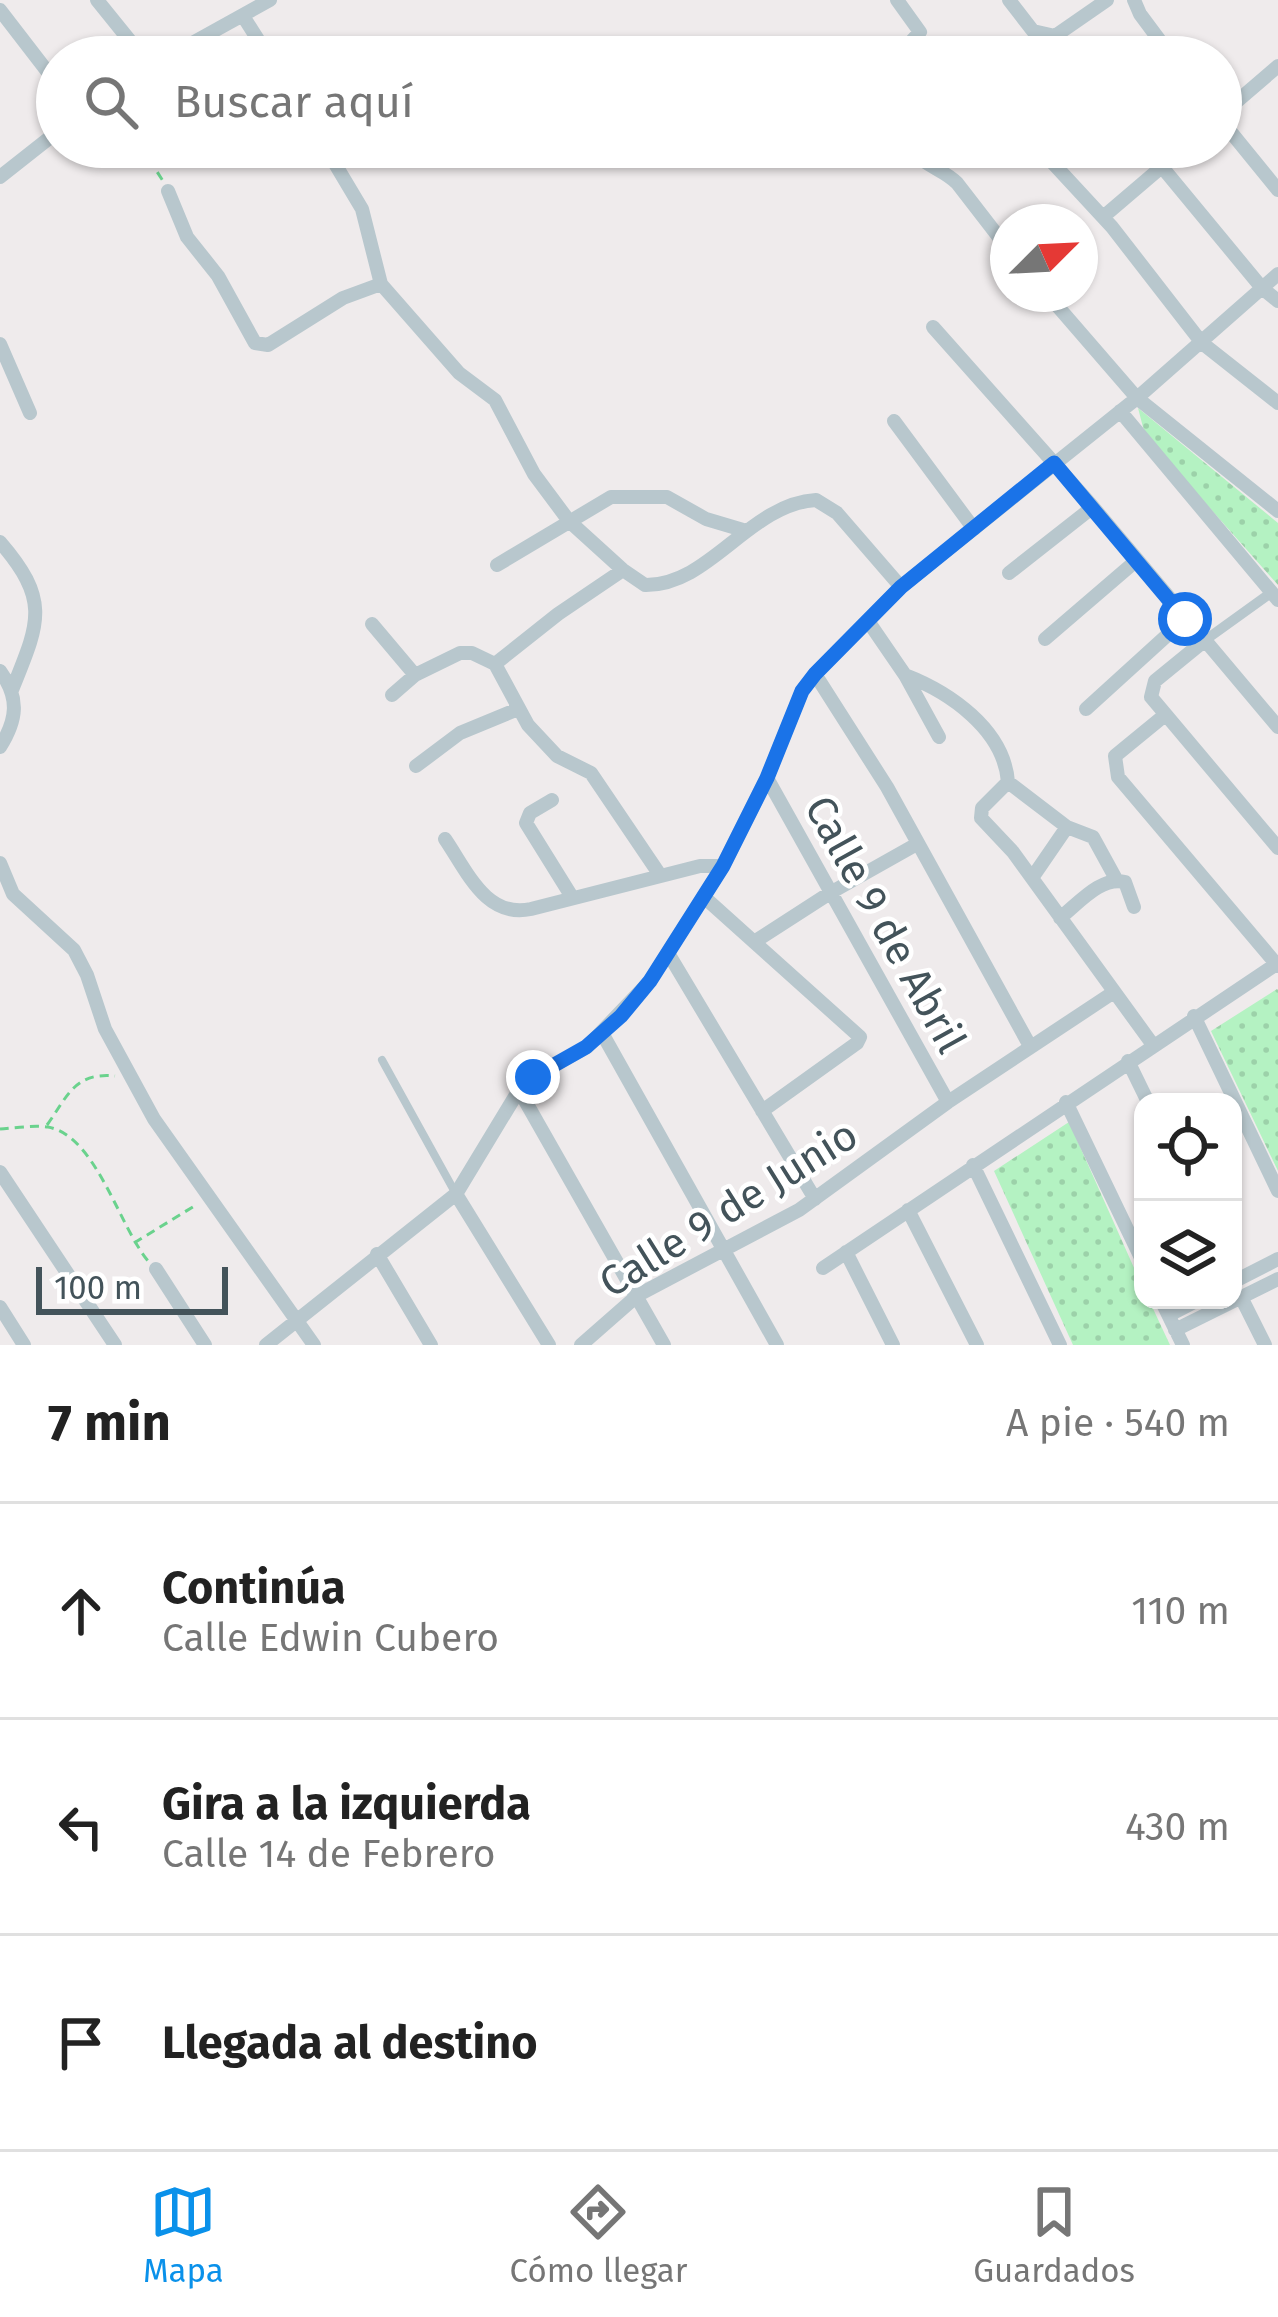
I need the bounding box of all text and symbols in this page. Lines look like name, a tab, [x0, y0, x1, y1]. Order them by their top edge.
search box	[36, 36, 1242, 168]
icon: search	[78, 69, 144, 135]
text: Buscar aquí	[174, 75, 414, 129]
north arrow	[990, 204, 1098, 312]
route start	[1158, 592, 1212, 646]
street label: Calle 9 de Abril	[794, 787, 976, 1062]
route end	[506, 1050, 560, 1104]
map controls	[1134, 1093, 1242, 1309]
button: locate	[1134, 1093, 1242, 1201]
street label: Calle 9 de Junio	[590, 1110, 867, 1308]
button: layers	[1134, 1201, 1242, 1309]
scale bar	[36, 1261, 228, 1314]
text: 100 m	[54, 1268, 142, 1308]
text: 7 min	[48, 1392, 171, 1454]
text: A pie · 540 m	[1006, 1400, 1230, 1446]
text: Continúa	[162, 1561, 346, 1615]
icon: ahead	[48, 1578, 114, 1644]
text: 110 m	[1131, 1588, 1230, 1634]
text: Calle Edwin Cubero	[162, 1615, 499, 1661]
text: Gira a la izquierda	[162, 1777, 531, 1831]
icon: left	[48, 1794, 114, 1860]
text: 430 m	[1125, 1804, 1230, 1850]
text: Calle 14 de Febrero	[162, 1831, 495, 1877]
icon: arrive	[48, 2010, 114, 2076]
text: Llegada al destino	[162, 2016, 537, 2070]
tab: Mapa	[143, 2179, 224, 2291]
tab: Cómo llegar	[510, 2179, 687, 2291]
tab: Guardados	[973, 2179, 1135, 2291]

